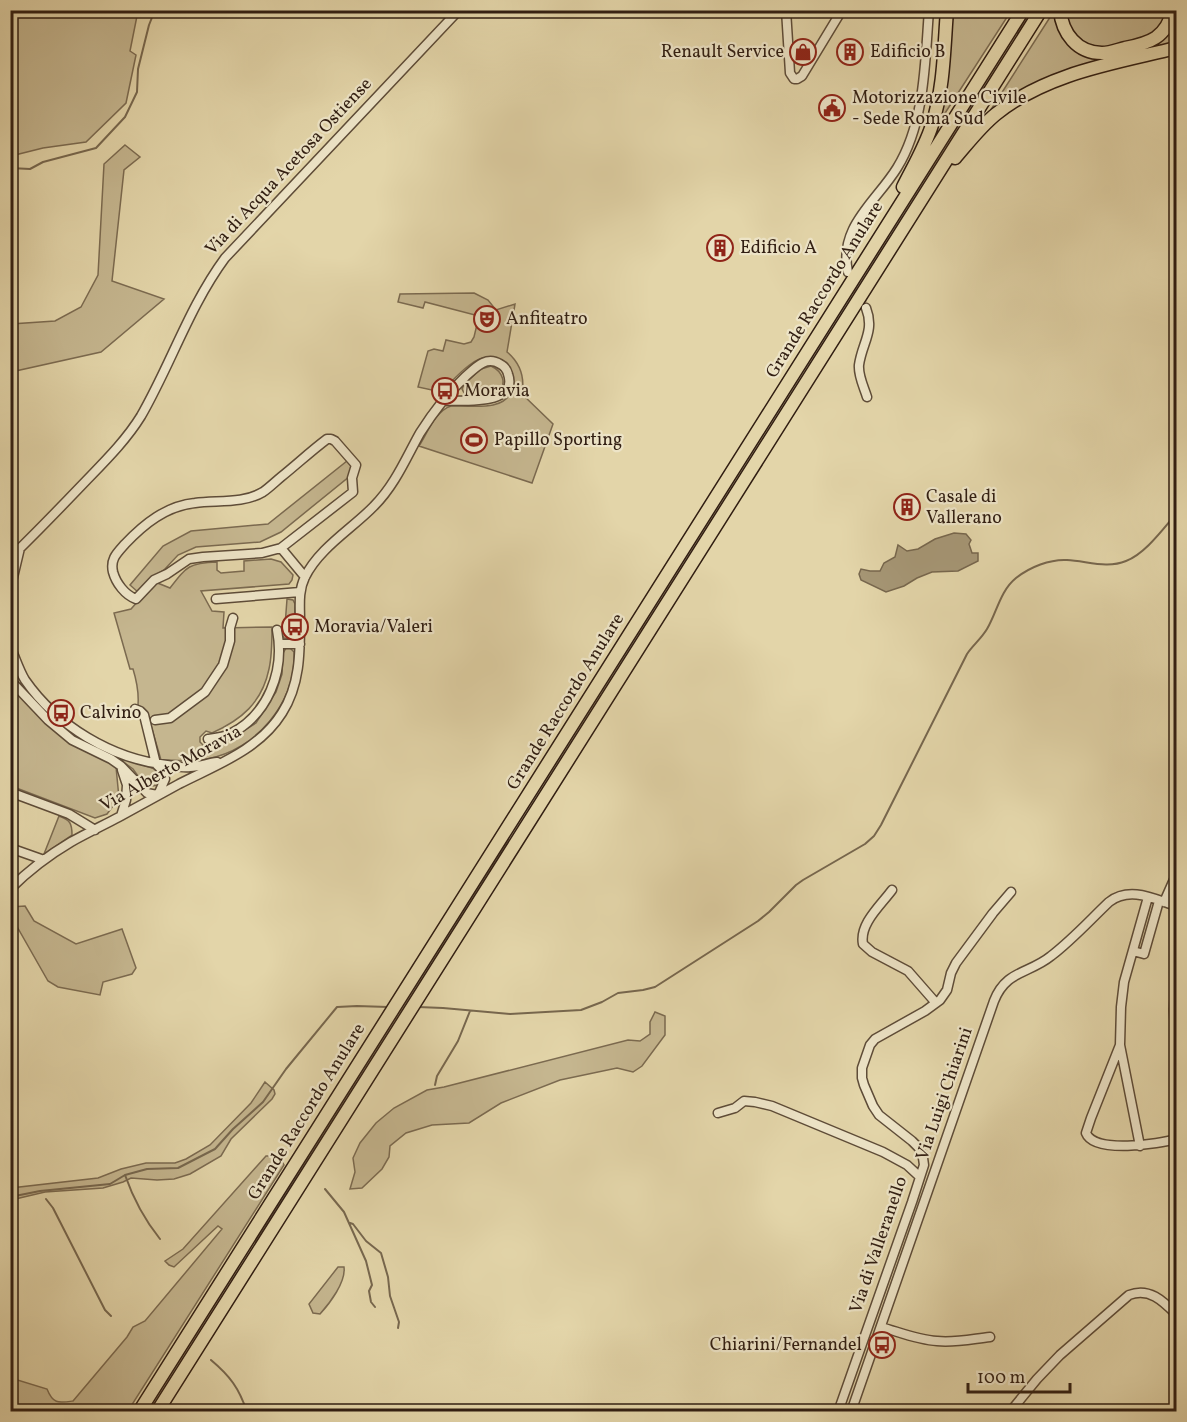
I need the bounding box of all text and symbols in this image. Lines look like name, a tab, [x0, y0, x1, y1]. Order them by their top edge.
shop icon: Renault Service	[788, 37, 818, 67]
building icon: Edificio B	[835, 37, 865, 67]
place label: Renault Service	[661, 40, 784, 65]
place label: Edificio B	[870, 40, 946, 65]
street label: Via di Acqua Acetosa Ostiense	[200, 73, 378, 261]
place label: Motorizzazione Civile - Sede Roma Sud	[852, 86, 1027, 132]
public building icon: Motorizzazione Civile - Sede Roma Sud	[817, 93, 847, 123]
street label: Grande Raccordo Anulare	[760, 197, 890, 383]
building icon: Edificio A	[705, 233, 735, 263]
place label: Edificio A	[740, 236, 817, 261]
theatre icon: Anfiteatro	[472, 304, 502, 334]
place label: Anfiteatro	[506, 307, 588, 332]
bus stop icon: Moravia	[430, 376, 460, 406]
place label: Moravia	[464, 379, 530, 404]
sports icon: Papillo Sporting	[459, 425, 489, 455]
place label: Papillo Sporting	[494, 428, 622, 453]
place label: Casale di Vallerano	[926, 485, 1002, 531]
building icon: Casale di Vallerano	[892, 492, 922, 522]
street label: Grande Raccordo Anulare	[501, 609, 631, 795]
bus stop icon: Moravia/Valeri	[280, 612, 310, 642]
place label: Moravia/Valeri	[314, 615, 433, 640]
bus stop icon: Calvino	[46, 698, 76, 728]
place label: Calvino	[80, 701, 141, 726]
street label: Via Alberto Moravia	[96, 720, 246, 818]
street label: Grande Raccordo Anulare	[242, 1019, 372, 1205]
street label: Via Luigi Chiarini	[911, 1024, 979, 1164]
street label: Via di Valleranello	[844, 1173, 914, 1317]
bus stop icon: Chiarini/Fernandel	[867, 1330, 897, 1360]
place label: Chiarini/Fernandel	[710, 1333, 862, 1358]
scale bar	[968, 1356, 1070, 1394]
text: 100 m	[977, 1366, 1026, 1391]

